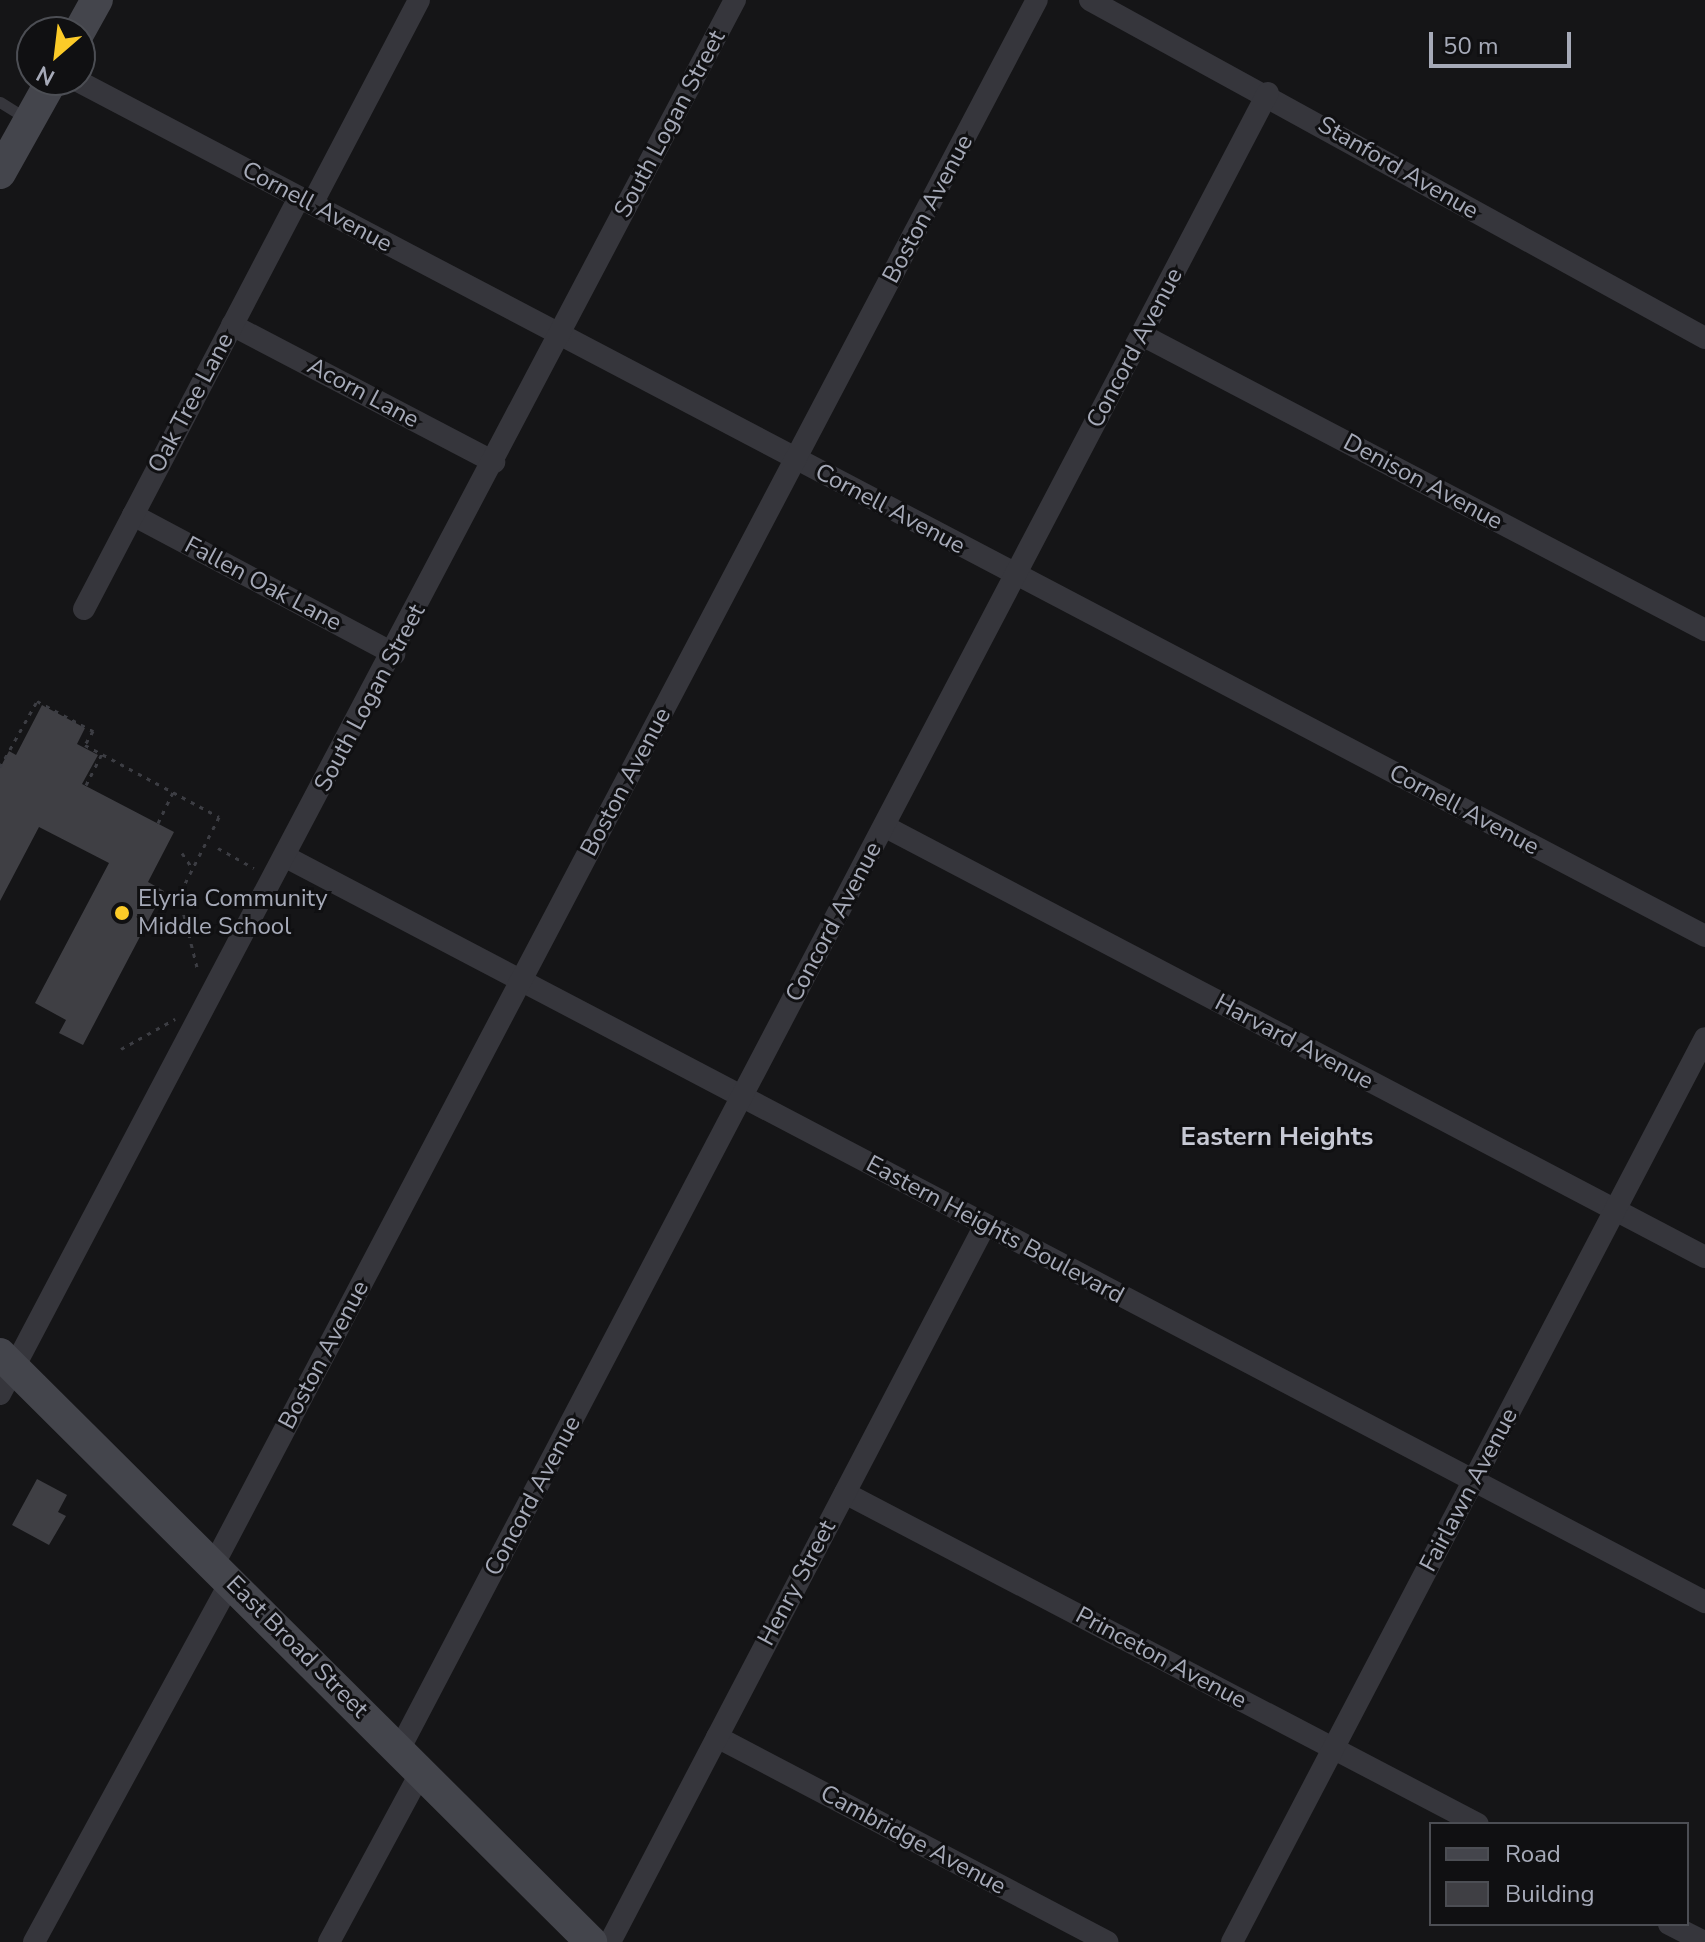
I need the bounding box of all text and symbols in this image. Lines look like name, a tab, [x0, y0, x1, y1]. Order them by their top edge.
north arrow	[16, 16, 96, 96]
scale bar	[1433, 16, 1575, 66]
street label: South Logan Street	[608, 25, 732, 223]
text: 50 m	[1443, 30, 1499, 62]
text: N	[31, 58, 60, 93]
street label: Stanford Avenue	[1313, 110, 1483, 226]
street label: Boston Avenue	[877, 130, 979, 288]
street label: Cornell Avenue	[237, 155, 397, 259]
street label: Concord Avenue	[1081, 263, 1189, 433]
street label: Oak Tree Lane	[142, 328, 240, 478]
street label: Acorn Lane	[302, 352, 424, 434]
street label: Denison Avenue	[1338, 428, 1508, 536]
street label: Cornell Avenue	[810, 457, 970, 561]
street label: Fallen Oak Lane	[180, 531, 346, 637]
street label: South Logan Street	[308, 599, 432, 797]
street label: Boston Avenue	[575, 703, 677, 861]
street label: Cornell Avenue	[1384, 758, 1544, 862]
street label: Concord Avenue	[780, 837, 888, 1007]
place label: Elyria Community Middle School	[138, 885, 328, 941]
marker: Elyria Community Middle School	[113, 904, 131, 922]
street label: Harvard Avenue	[1210, 988, 1378, 1096]
district label: Eastern Heights	[1181, 1121, 1373, 1153]
street label: Eastern Heights Boulevard	[861, 1150, 1129, 1310]
street label: Boston Avenue	[273, 1276, 375, 1434]
street label: Fairlawn Avenue	[1414, 1403, 1524, 1577]
street label: Concord Avenue	[479, 1411, 587, 1581]
street label: Henry Street	[752, 1515, 842, 1651]
street label: East Broad Street	[220, 1570, 374, 1724]
street label: Princeton Avenue	[1071, 1601, 1251, 1715]
street label: Cambridge Avenue	[815, 1779, 1011, 1901]
legend	[1429, 1822, 1689, 1926]
text: Road	[1505, 1838, 1561, 1870]
text: Building	[1505, 1878, 1595, 1910]

